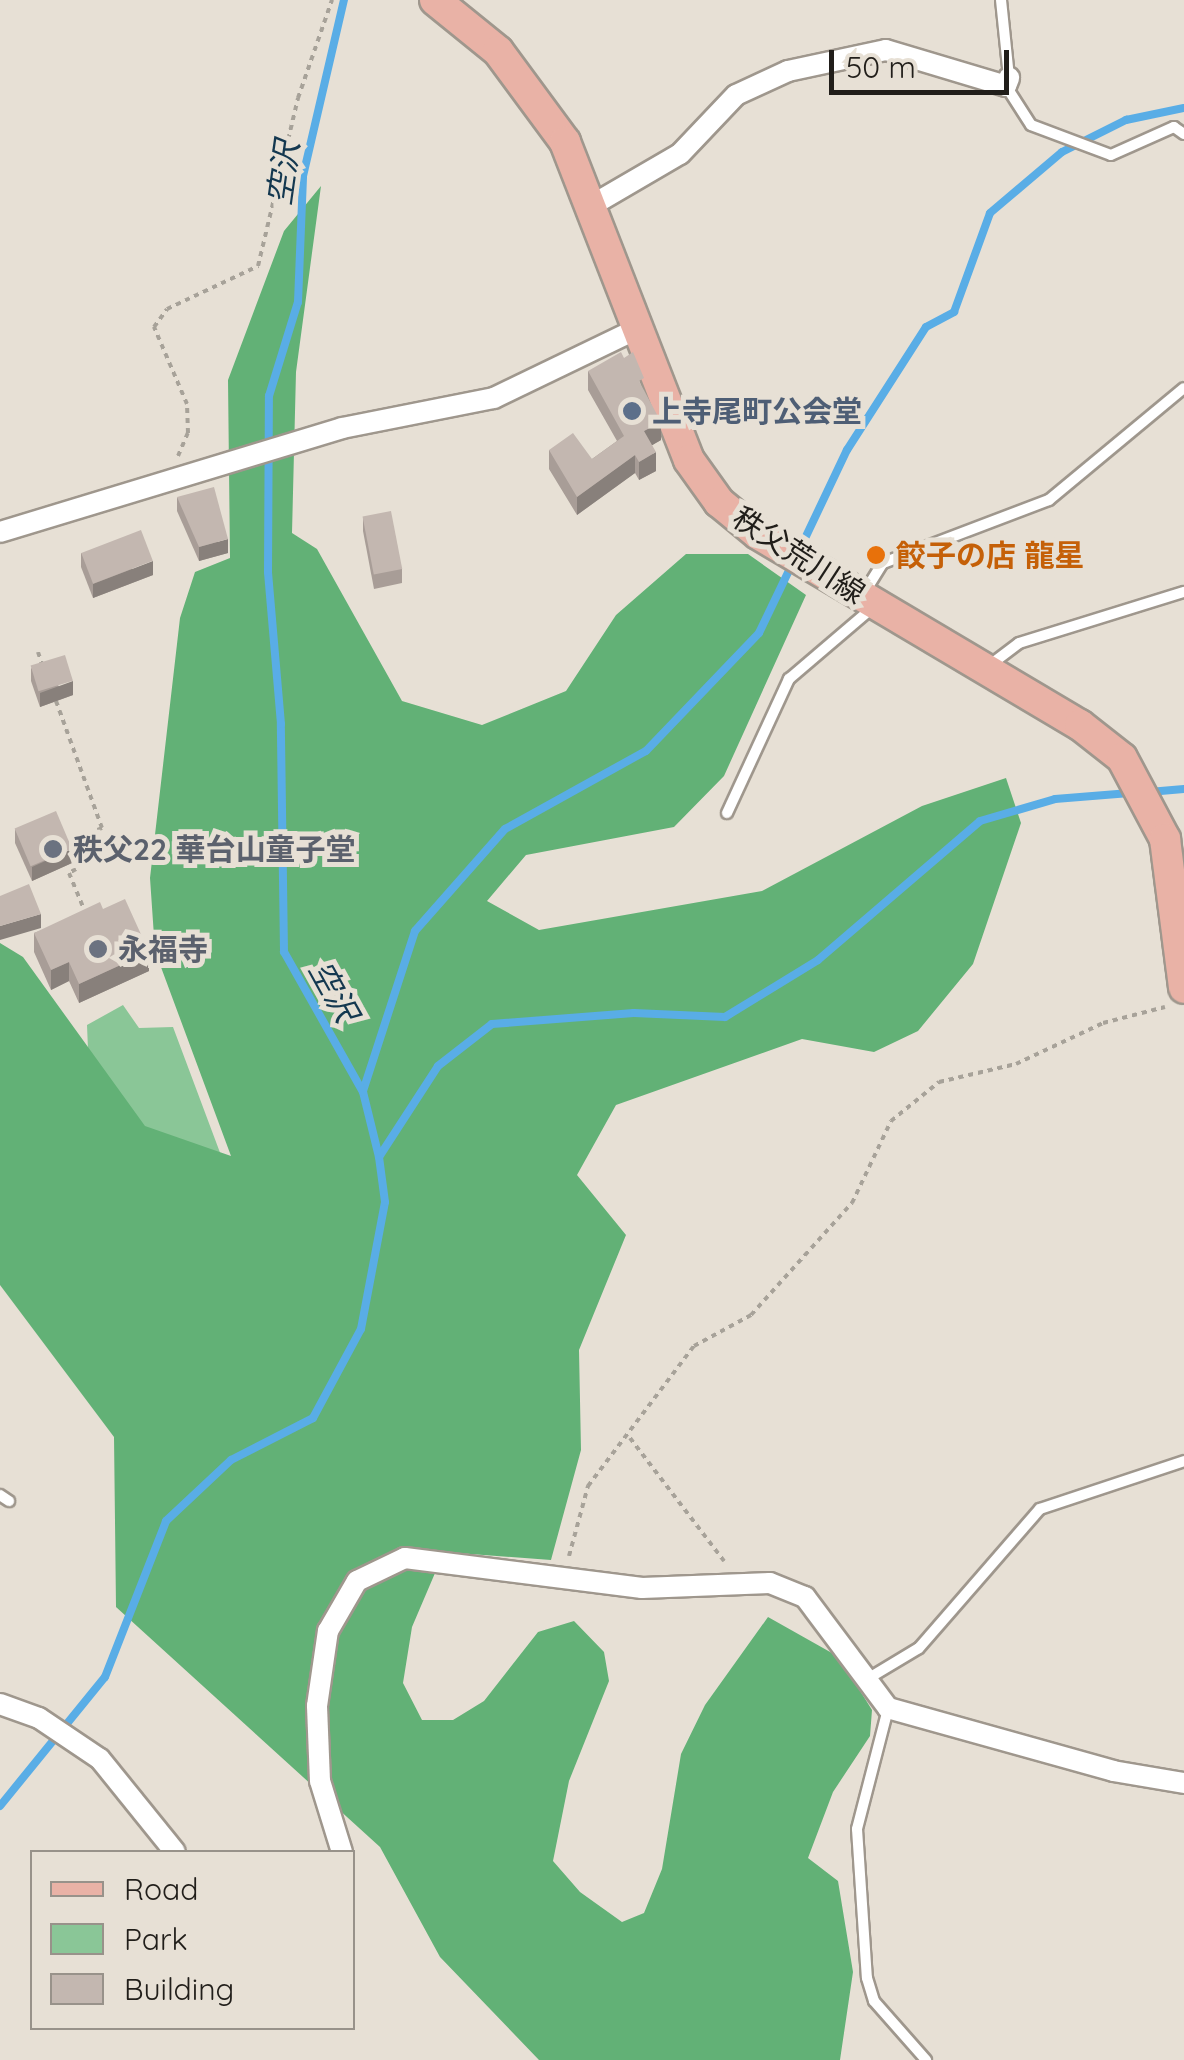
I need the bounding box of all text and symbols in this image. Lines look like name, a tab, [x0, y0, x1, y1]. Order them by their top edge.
scale bar	[834, 30, 1014, 92]
text: 50 m	[846, 48, 916, 86]
water label: 空沢	[260, 139, 306, 207]
place label: 上寺尾町公会堂	[652, 393, 862, 429]
marker: 上寺尾町公会堂	[621, 400, 643, 422]
street label: 秩父荒川線	[726, 499, 872, 611]
place label: 餃子の店 龍星	[896, 537, 1084, 573]
marker: 餃子の店 龍星	[865, 544, 887, 566]
place label: 秩父22 華台山童子堂	[73, 831, 356, 867]
marker: 秩父22 華台山童子堂	[42, 838, 64, 860]
place label: 永福寺	[118, 931, 208, 967]
marker: 永福寺	[87, 938, 109, 960]
water label: 空沢	[302, 954, 366, 1028]
legend	[30, 1850, 355, 2030]
text: Road	[124, 1870, 198, 1908]
text: Park	[124, 1920, 188, 1958]
text: Building	[124, 1970, 234, 2008]

